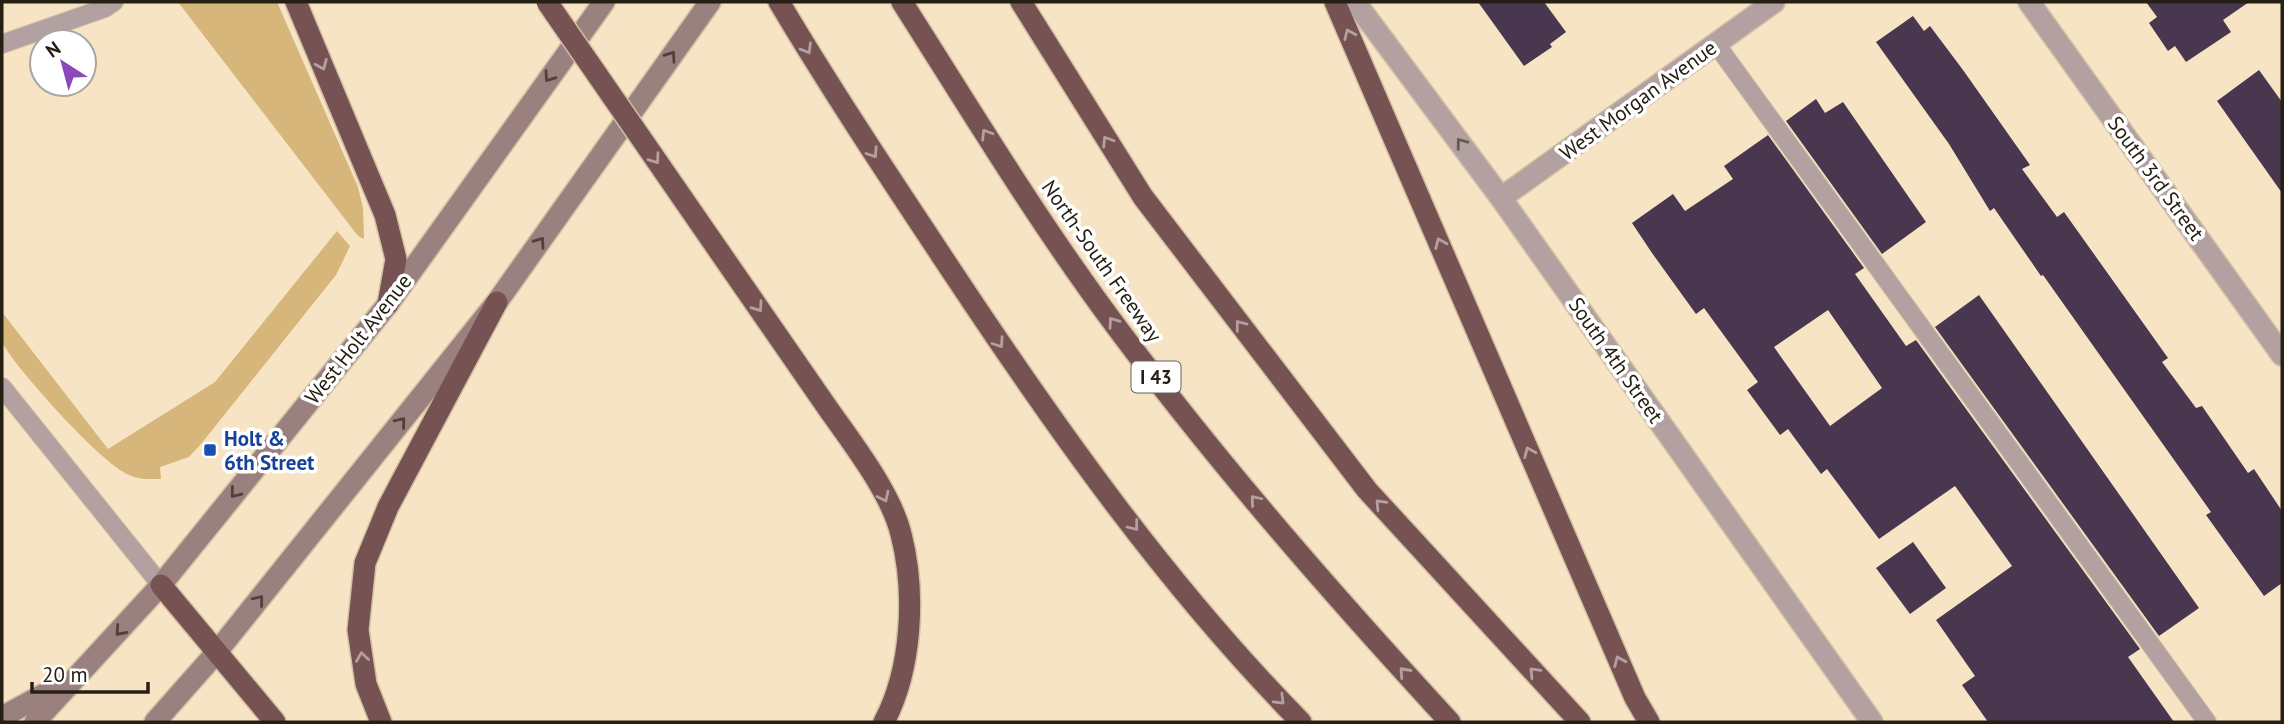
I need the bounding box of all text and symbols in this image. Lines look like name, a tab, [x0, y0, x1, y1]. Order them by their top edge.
north arrow	[28, 28, 98, 98]
one-way arrow	[1343, 29, 1357, 41]
street label: West Morgan Avenue	[1554, 34, 1722, 166]
text: N	[41, 36, 65, 63]
one-way arrow	[799, 42, 812, 55]
one-way arrow	[663, 51, 675, 64]
one-way arrow	[314, 58, 328, 70]
one-way arrow	[545, 69, 557, 82]
street label: South 3rd Street	[2102, 111, 2210, 245]
one-way arrow	[981, 128, 994, 141]
one-way arrow	[1103, 135, 1116, 148]
one-way arrow	[1456, 138, 1469, 151]
one-way arrow	[865, 145, 878, 158]
one-way arrow	[647, 151, 659, 164]
street label: North-South Freeway	[1036, 175, 1168, 347]
one-way arrow	[532, 237, 544, 250]
one-way arrow	[1434, 237, 1448, 250]
street label: West Holt Avenue	[299, 268, 417, 410]
street label: South 4th Street	[1563, 292, 1669, 428]
one-way arrow	[750, 299, 762, 312]
one-way arrow	[1109, 317, 1121, 330]
one-way arrow	[1236, 320, 1249, 333]
one-way arrow	[991, 335, 1004, 348]
road number: I 43	[1132, 362, 1180, 392]
one-way arrow	[393, 417, 405, 430]
place label: Holt & 6th Street	[224, 425, 315, 476]
marker: Holt & 6th Street	[202, 442, 218, 458]
one-way arrow	[1524, 446, 1538, 458]
one-way arrow	[231, 485, 244, 497]
one-way arrow	[875, 490, 889, 502]
one-way arrow	[1251, 495, 1263, 508]
one-way arrow	[1376, 499, 1388, 512]
one-way arrow	[1126, 517, 1138, 530]
one-way arrow	[251, 595, 263, 608]
one-way arrow	[116, 623, 128, 636]
scale bar	[32, 650, 147, 694]
one-way arrow	[355, 651, 370, 663]
one-way arrow	[1613, 656, 1627, 668]
text: 20 m	[42, 661, 88, 688]
one-way arrow	[1399, 667, 1412, 680]
one-way arrow	[1530, 667, 1542, 680]
one-way arrow	[1271, 692, 1284, 705]

